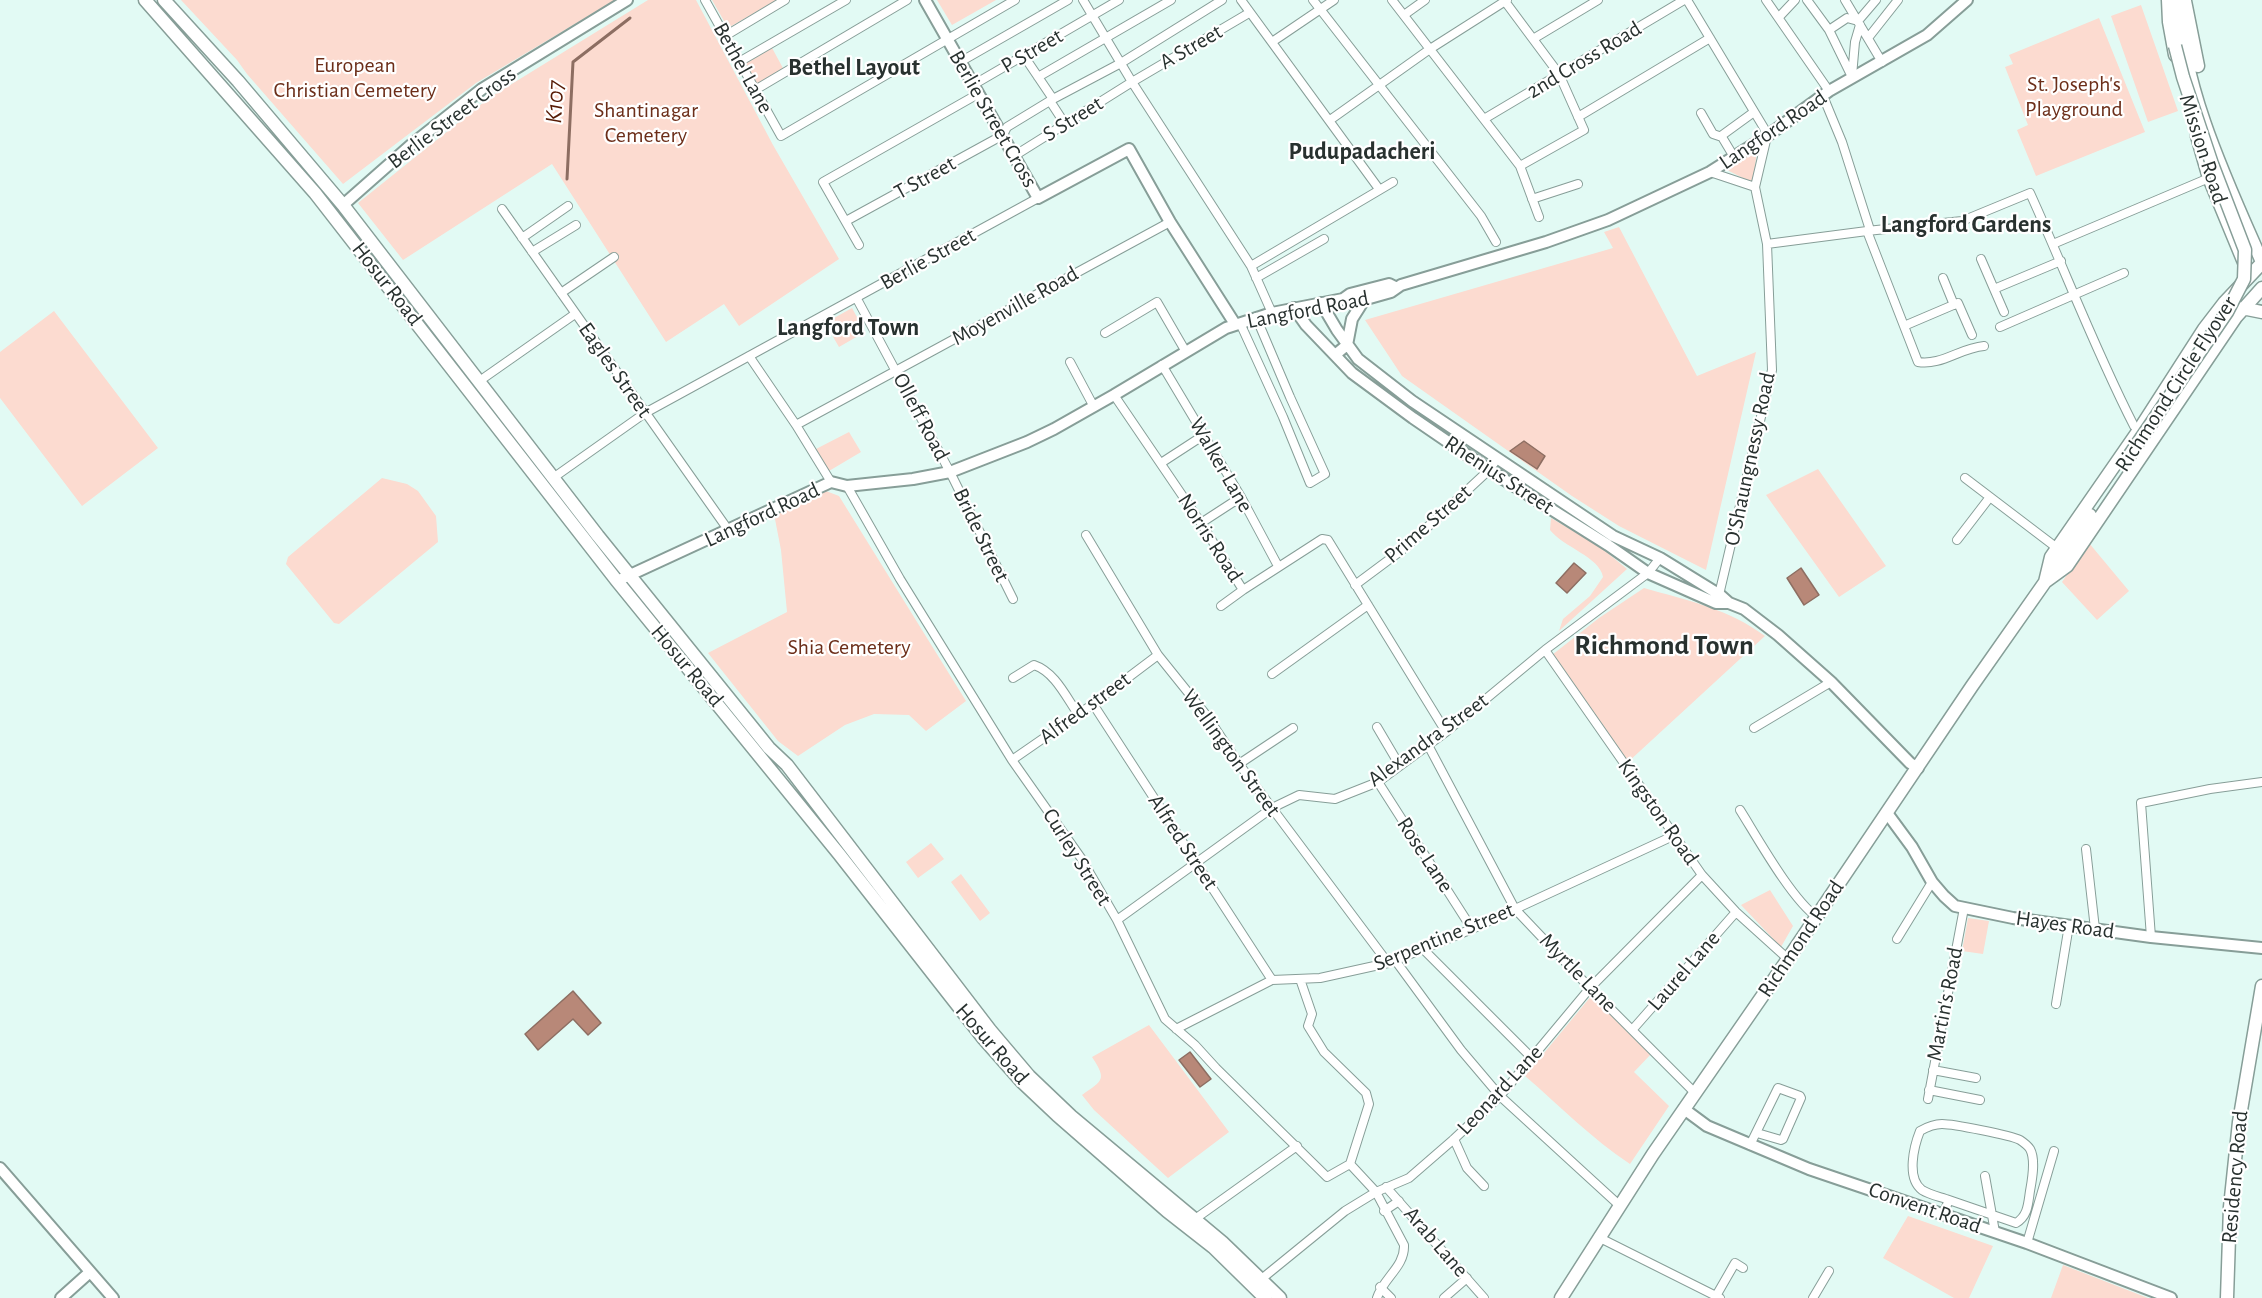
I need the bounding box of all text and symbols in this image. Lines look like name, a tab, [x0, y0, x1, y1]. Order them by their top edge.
street label: 2nd Cross Road	[1522, 15, 1646, 105]
street label: Bethel Lane	[707, 18, 779, 118]
street label: A Street	[1155, 19, 1227, 75]
street label: P Street	[996, 23, 1068, 79]
street label: Berlie Street Cross	[943, 46, 1043, 192]
park label: European Christian Cemetery	[274, 52, 436, 104]
district label: Bethel Layout	[788, 54, 920, 82]
street label: Berlie Street Cross	[383, 61, 521, 175]
park label: St. Joseph's Playground	[2025, 71, 2123, 122]
water label: K107	[539, 80, 571, 124]
street label: Langford Road	[1714, 84, 1832, 176]
street label: S Street	[1038, 90, 1108, 148]
street label: Mission Road	[2173, 91, 2233, 207]
park label: Shantinagar Cemetery	[594, 97, 698, 148]
district label: Pudupadacheri	[1289, 138, 1435, 166]
street label: T Street	[890, 150, 960, 206]
district label: Langford Gardens	[1881, 211, 2051, 239]
street label: Berlie Street	[876, 222, 980, 296]
street label: Hosur Road	[346, 237, 428, 331]
street label: Moyenville Road	[947, 260, 1083, 352]
street label: Langford Road	[1245, 285, 1371, 335]
street label: Richmond Circle Flyover	[2109, 291, 2243, 477]
district label: Langford Town	[777, 314, 919, 342]
street label: Eagles Street	[573, 317, 657, 423]
street label: Olleff Road	[887, 369, 955, 465]
street label: O'Shaungnessy Road	[1719, 370, 1781, 548]
street label: Walker Lane	[1183, 413, 1259, 517]
street label: Rhenius Street	[1439, 430, 1559, 520]
street label: Langford Road	[700, 477, 824, 553]
street label: Prime Street	[1379, 479, 1477, 569]
street label: Bride Street	[947, 484, 1015, 586]
street label: Norris Road	[1172, 489, 1248, 587]
street label: Hosur Road	[645, 620, 729, 712]
district label: Richmond Town	[1574, 629, 1754, 663]
park label: Shia Cemetery	[787, 634, 911, 660]
street label: Alfred street	[1034, 666, 1136, 750]
street label: Wellington Street	[1176, 684, 1286, 822]
street label: Alexandra Street	[1363, 687, 1493, 793]
street label: Kingston Road	[1612, 754, 1704, 870]
street label: Alfred Street	[1142, 789, 1224, 895]
street label: Curley Street	[1037, 804, 1117, 910]
street label: Rose Lane	[1391, 812, 1459, 898]
street label: Richmond Road	[1752, 875, 1850, 1003]
street label: Serpentine Street	[1370, 897, 1518, 977]
street label: Hayes Road	[2014, 905, 2116, 945]
street label: Laurel Lane	[1642, 926, 1726, 1016]
street label: Myrtle Lane	[1534, 928, 1622, 1018]
street label: Martin's Road	[1921, 945, 1969, 1063]
street label: Hosur Road	[950, 998, 1034, 1090]
street label: Leonard Lane	[1452, 1039, 1548, 1141]
street label: Residency Road	[2216, 1110, 2254, 1244]
street label: Convent Road	[1865, 1176, 1985, 1240]
street label: Arab Lane	[1398, 1201, 1474, 1283]

